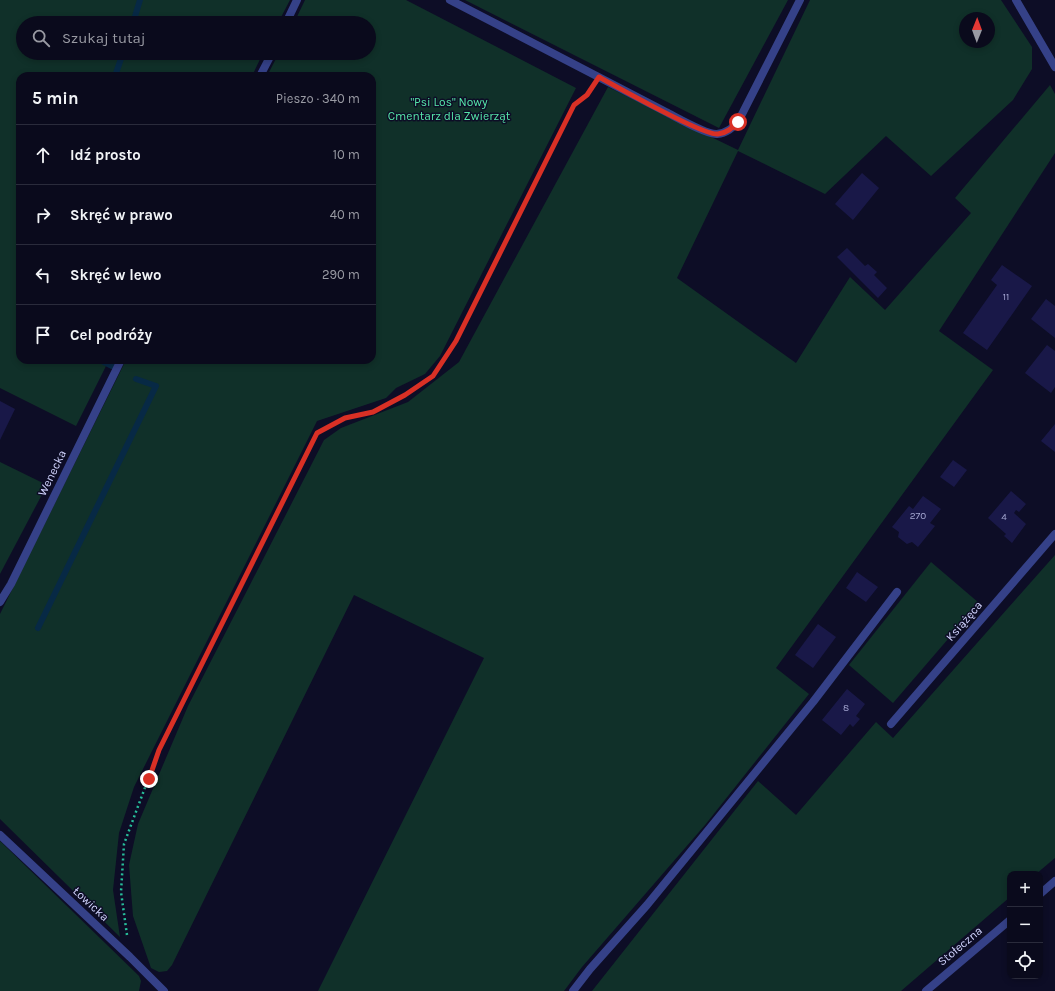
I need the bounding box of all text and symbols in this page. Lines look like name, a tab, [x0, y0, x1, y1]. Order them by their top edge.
north arrow	[959, 12, 995, 48]
search box	[16, 16, 376, 60]
icon: search	[30, 27, 52, 49]
text: Szukaj tutaj	[62, 29, 146, 47]
text: 5 min	[32, 88, 79, 108]
text: Pieszo · 340 m	[276, 91, 360, 106]
park label: "Psi Los" Nowy Cmentarz dla Zwierząt	[388, 95, 511, 123]
route start	[729, 113, 747, 131]
icon: ahead	[32, 144, 54, 166]
text: Idź prosto	[70, 146, 141, 164]
text: 10 m	[333, 147, 360, 162]
icon: right	[32, 204, 54, 226]
text: Skręć w prawo	[70, 206, 173, 224]
text: 40 m	[330, 207, 360, 222]
icon: left	[32, 264, 54, 286]
text: Skręć w lewo	[70, 266, 162, 284]
text: 290 m	[322, 267, 360, 282]
house number: 11	[1003, 291, 1009, 303]
icon: arrive	[32, 324, 54, 346]
text: Cel podróży	[70, 326, 152, 344]
street label: Wenecka	[35, 448, 69, 498]
house number: 270	[910, 510, 926, 522]
house number: 4	[1001, 511, 1007, 523]
street label: Książęca	[943, 598, 985, 644]
house number: 8	[843, 702, 849, 714]
route end	[140, 770, 158, 788]
map controls	[1007, 871, 1043, 979]
button: +	[1007, 871, 1043, 907]
street label: Łowicka	[70, 884, 112, 924]
button: −	[1007, 907, 1043, 943]
street label: Stołeczna	[935, 923, 985, 969]
button: locate	[1007, 943, 1043, 979]

